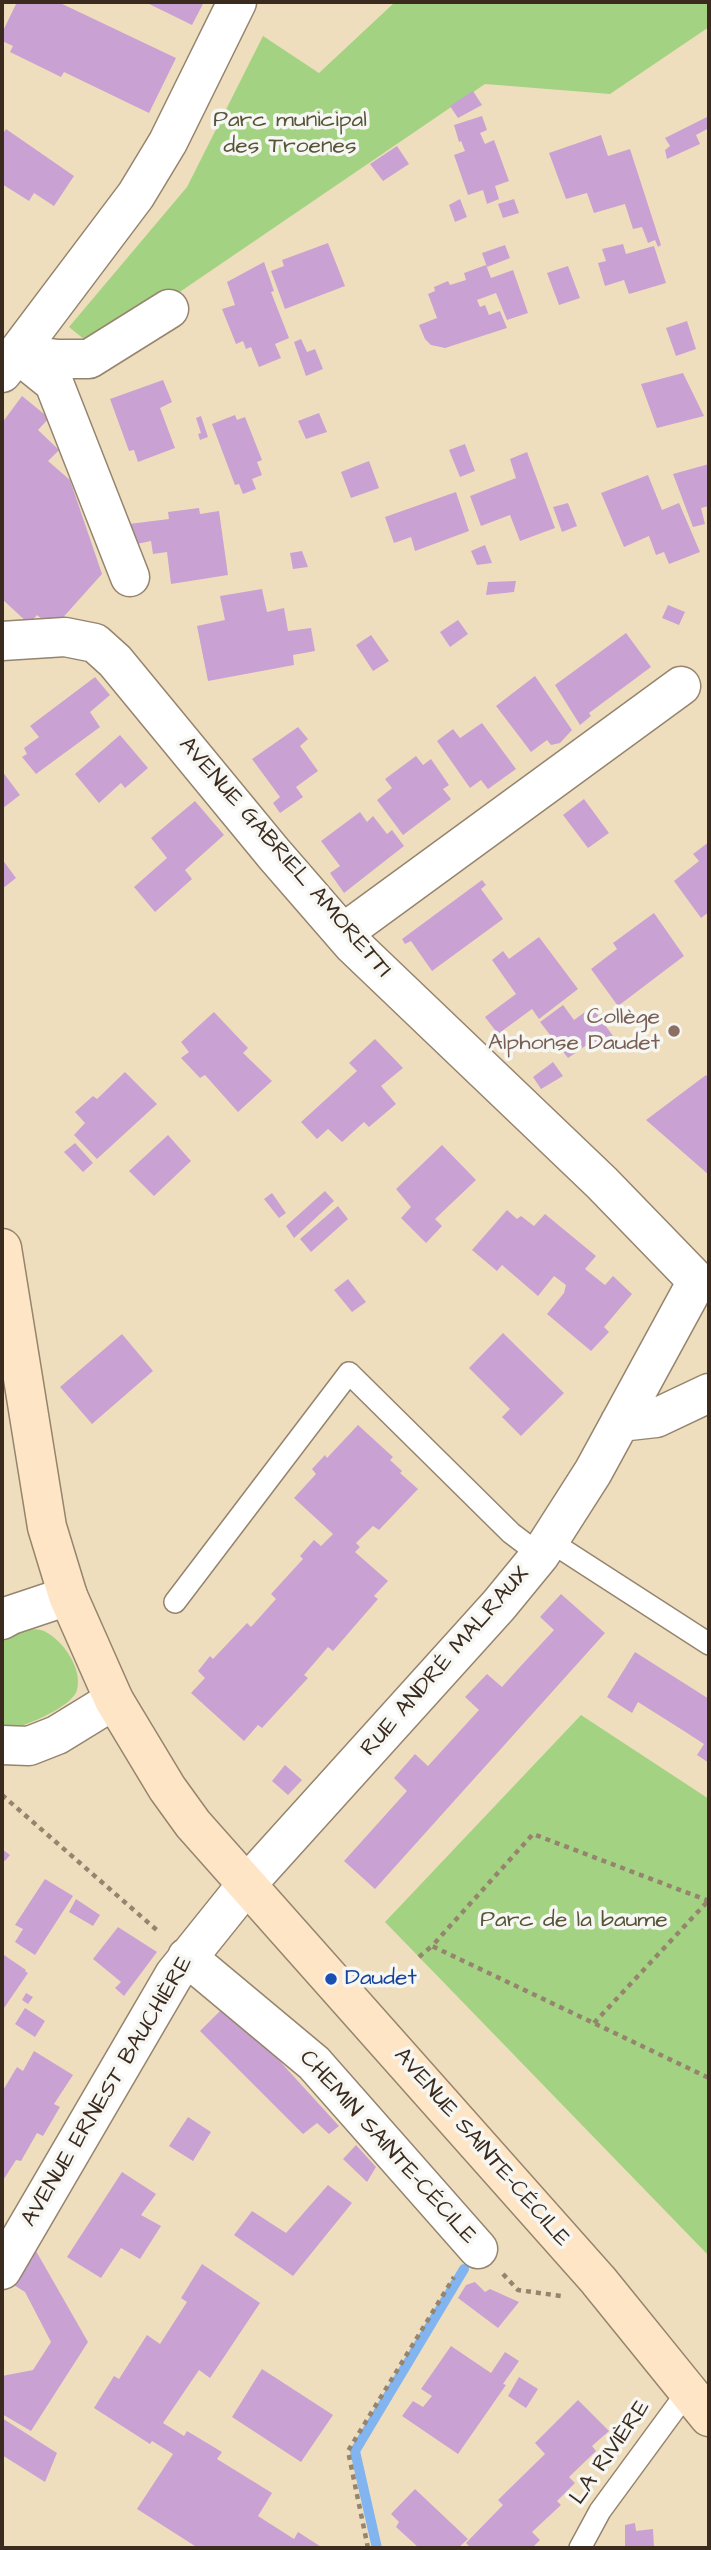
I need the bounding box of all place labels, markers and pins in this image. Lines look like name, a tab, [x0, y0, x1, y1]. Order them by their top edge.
place label: Collège Alphonse Daudet	[488, 1004, 660, 1058]
marker: Collège Alphonse Daudet	[666, 1023, 682, 1039]
place label: Daudet	[345, 1965, 417, 1993]
marker: Daudet	[323, 1971, 339, 1987]

